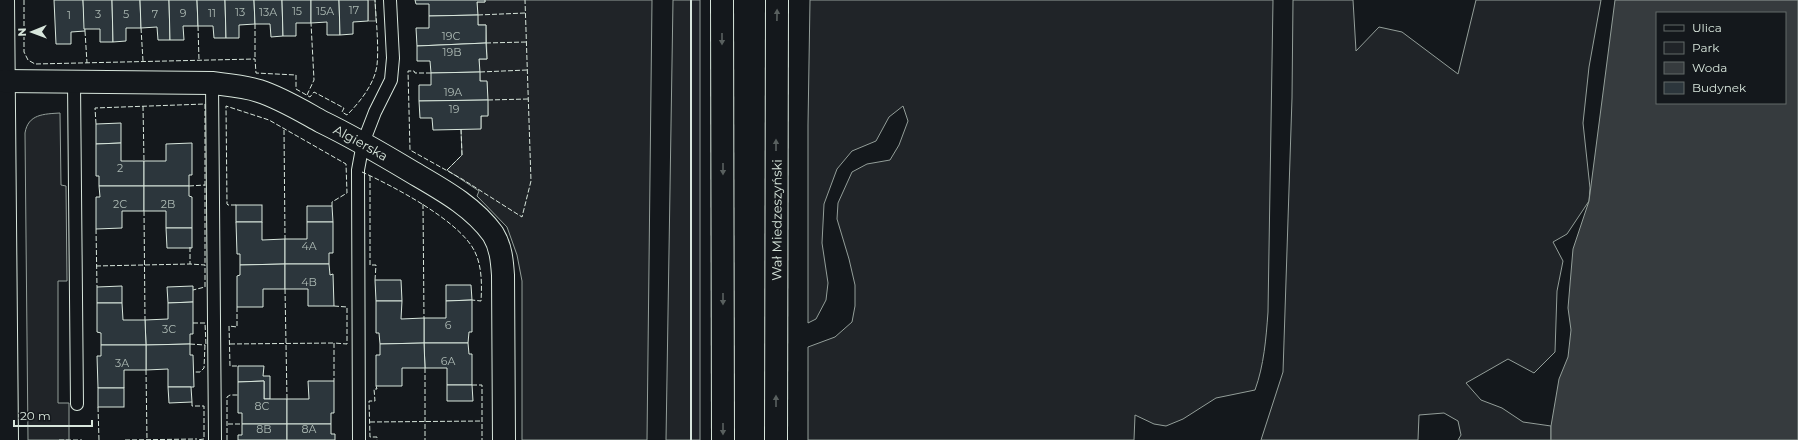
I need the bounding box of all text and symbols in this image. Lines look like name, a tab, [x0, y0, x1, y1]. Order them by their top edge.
house number: 17	[349, 3, 359, 17]
house number: 15	[292, 4, 302, 18]
house number: 15A	[316, 4, 334, 18]
house number: 13	[235, 5, 245, 19]
house number: 13A	[259, 5, 277, 19]
house number: 9	[180, 6, 187, 20]
house number: 11	[208, 6, 216, 20]
house number: 3	[95, 7, 101, 21]
house number: 5	[123, 7, 129, 21]
house number: 7	[152, 7, 158, 21]
house number: 1	[67, 8, 71, 22]
one-way arrow	[774, 8, 780, 21]
north arrow	[12, 12, 52, 52]
legend	[1656, 12, 1786, 104]
text: Ulica	[1692, 20, 1722, 35]
text: N	[15, 28, 29, 37]
house number: 19C	[442, 29, 460, 43]
one-way arrow	[719, 33, 725, 46]
text: Park	[1692, 40, 1720, 55]
house number: 19B	[443, 45, 461, 59]
text: Woda	[1692, 60, 1727, 75]
text: Budynek	[1692, 80, 1747, 95]
house number: 19A	[444, 85, 462, 99]
house number: 19	[449, 102, 460, 116]
street label: Algierska	[331, 121, 391, 164]
one-way arrow	[773, 138, 779, 151]
street label: Wał Miedzeszyński	[768, 159, 785, 281]
house number: 2	[117, 161, 123, 175]
one-way arrow	[720, 163, 726, 176]
house number: 2C	[113, 197, 127, 211]
house number: 2B	[161, 197, 175, 211]
house number: 4A	[301, 239, 317, 253]
house number: 4B	[301, 275, 317, 289]
one-way arrow	[720, 293, 726, 306]
house number: 6	[445, 318, 452, 332]
house number: 3C	[162, 322, 176, 336]
house number: 6A	[441, 354, 455, 368]
house number: 3A	[115, 356, 129, 370]
one-way arrow	[773, 394, 779, 407]
house number: 8C	[255, 399, 270, 413]
scale bar	[14, 402, 92, 428]
text: 20 m	[20, 408, 51, 423]
house number: 8B	[256, 422, 272, 436]
house number: 8A	[302, 422, 317, 436]
one-way arrow	[720, 423, 726, 436]

